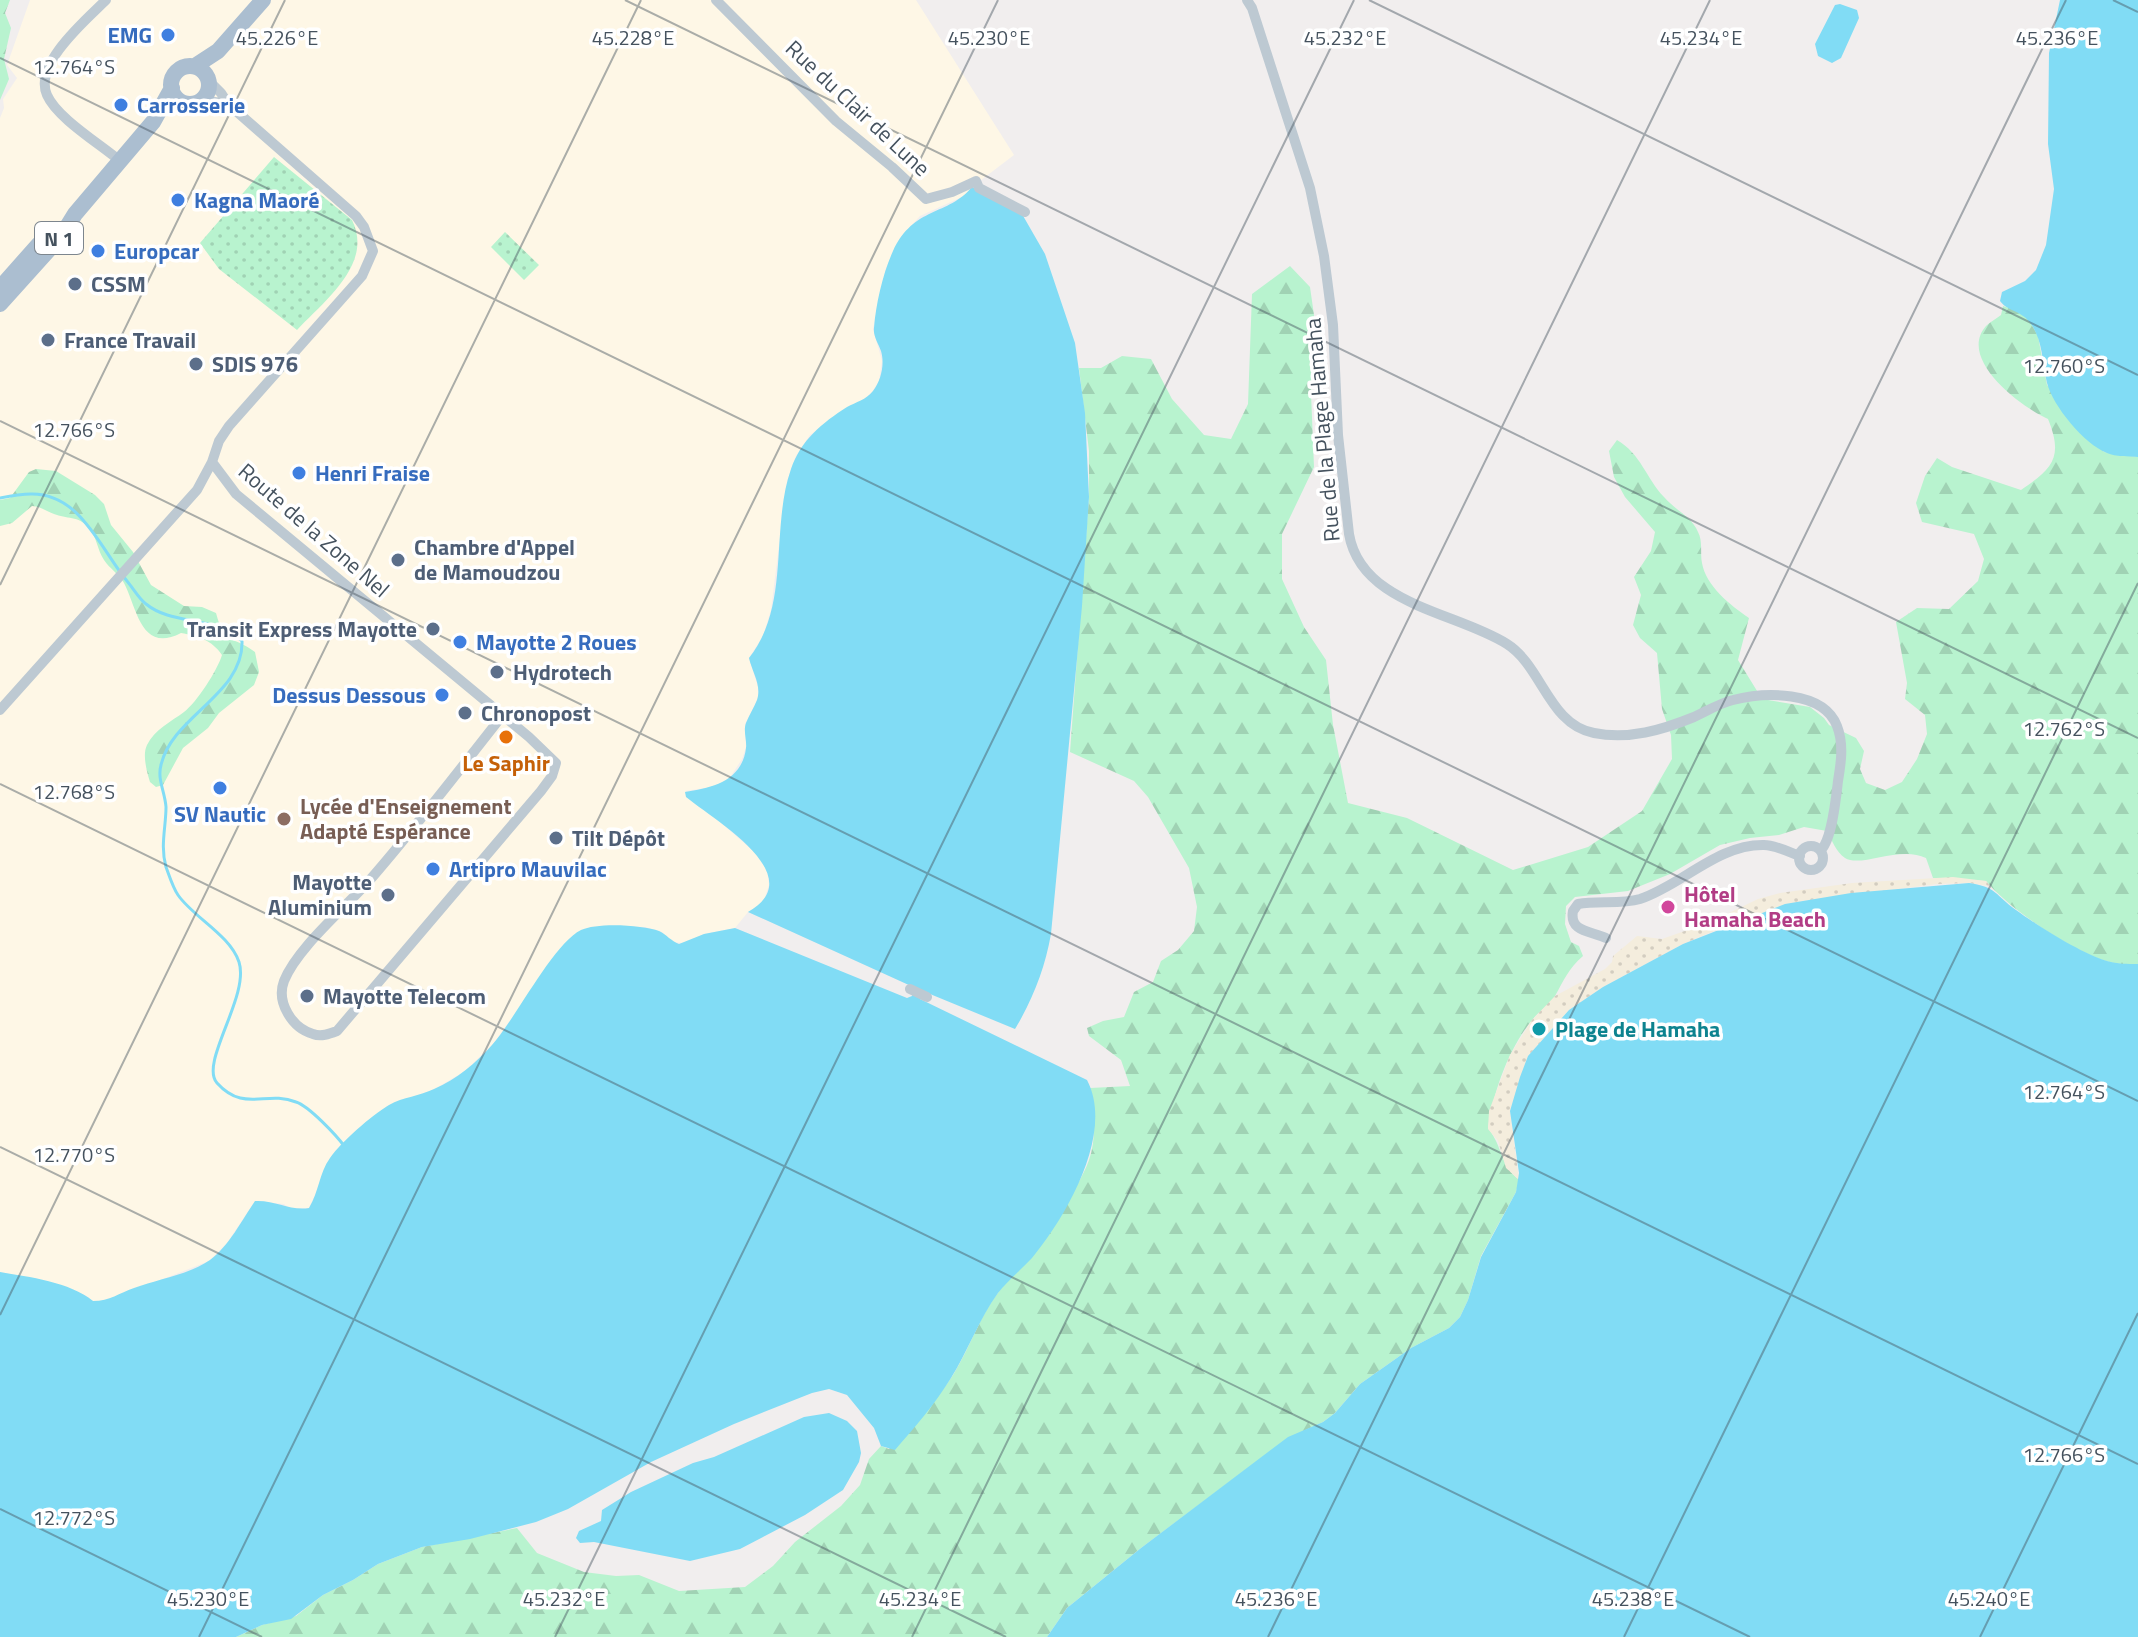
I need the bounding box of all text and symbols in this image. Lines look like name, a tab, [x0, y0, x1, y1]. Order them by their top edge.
place label: EMG	[107, 18, 152, 52]
text: 45.226°E	[236, 22, 318, 53]
text: 45.228°E	[592, 22, 674, 53]
text: 45.230°E	[948, 22, 1030, 53]
text: 45.232°E	[1304, 22, 1386, 53]
text: 45.234°E	[1660, 22, 1742, 53]
text: 45.236°E	[2016, 22, 2098, 53]
marker: EMG	[159, 26, 177, 44]
street label: Rue du Clair de Lune	[778, 32, 938, 184]
text: 12.764°S	[33, 51, 115, 82]
place label: Carrosserie	[137, 88, 245, 122]
marker: Carrosserie	[112, 96, 130, 114]
place label: Kagna Maoré	[194, 183, 319, 217]
marker: Kagna Maoré	[169, 191, 187, 209]
road number: N 1	[35, 222, 83, 254]
place label: Europcar	[114, 234, 199, 268]
marker: Europcar	[89, 242, 107, 260]
place label: CSSM	[91, 267, 146, 301]
marker: CSSM	[66, 275, 84, 293]
street label: Rue de la Plage Hamaha	[1295, 317, 1349, 543]
place label: France Travail	[64, 323, 196, 357]
marker: France Travail	[39, 331, 57, 349]
place label: SDIS 976	[212, 347, 298, 381]
text: 12.760°S	[2023, 350, 2105, 381]
marker: SDIS 976	[187, 355, 205, 373]
text: 12.766°S	[33, 414, 115, 445]
street label: Route de la Zone Nel	[231, 455, 397, 605]
place label: Henri Fraise	[315, 456, 430, 490]
marker: Henri Fraise	[290, 464, 308, 482]
place label: Chambre d'Appel de Mamoudzou	[414, 530, 575, 589]
marker: Chambre d'Appel de Mamoudzou	[389, 551, 407, 569]
place label: Transit Express Mayotte	[187, 612, 417, 646]
marker: Transit Express Mayotte	[424, 620, 442, 638]
place label: Mayotte 2 Roues	[476, 625, 637, 659]
marker: Mayotte 2 Roues	[451, 633, 469, 651]
place label: Hydrotech	[513, 655, 612, 689]
marker: Hydrotech	[488, 663, 506, 681]
place label: Dessus Dessous	[272, 678, 426, 712]
marker: Dessus Dessous	[433, 686, 451, 704]
place label: Chronopost	[481, 696, 591, 730]
marker: Chronopost	[456, 704, 474, 722]
text: 12.762°S	[2023, 713, 2105, 744]
marker: Le Saphir	[497, 728, 515, 746]
place label: Le Saphir	[462, 746, 550, 780]
text: 12.768°S	[33, 776, 115, 807]
marker: SV Nautic	[211, 779, 229, 797]
place label: Lycée d'Enseignement Adapté Espérance	[300, 789, 511, 848]
place label: SV Nautic	[174, 797, 266, 831]
marker: Lycée d'Enseignement Adapté Espérance	[275, 810, 293, 828]
place label: Tilt Dépôt	[572, 821, 665, 855]
marker: Tilt Dépôt	[547, 829, 565, 847]
place label: Artipro Mauvilac	[449, 852, 607, 886]
marker: Artipro Mauvilac	[424, 860, 442, 878]
place label: Mayotte Aluminium	[268, 865, 372, 924]
place label: Hôtel Hamaha Beach	[1684, 877, 1826, 936]
marker: Mayotte Aluminium	[379, 886, 397, 904]
marker: Hôtel Hamaha Beach	[1659, 898, 1677, 916]
place label: Mayotte Telecom	[323, 979, 486, 1013]
marker: Mayotte Telecom	[298, 987, 316, 1005]
place label: Plage de Hamaha	[1555, 1012, 1720, 1046]
marker: Plage de Hamaha	[1530, 1020, 1548, 1038]
text: 12.764°S	[2023, 1076, 2105, 1107]
text: 12.770°S	[33, 1139, 115, 1170]
text: 12.766°S	[2023, 1439, 2105, 1470]
text: 12.772°S	[33, 1502, 115, 1533]
text: 45.230°E	[167, 1583, 249, 1614]
text: 45.232°E	[523, 1583, 605, 1614]
text: 45.234°E	[879, 1583, 961, 1614]
text: 45.236°E	[1235, 1583, 1317, 1614]
text: 45.238°E	[1592, 1583, 1674, 1614]
text: 45.240°E	[1948, 1583, 2030, 1614]

